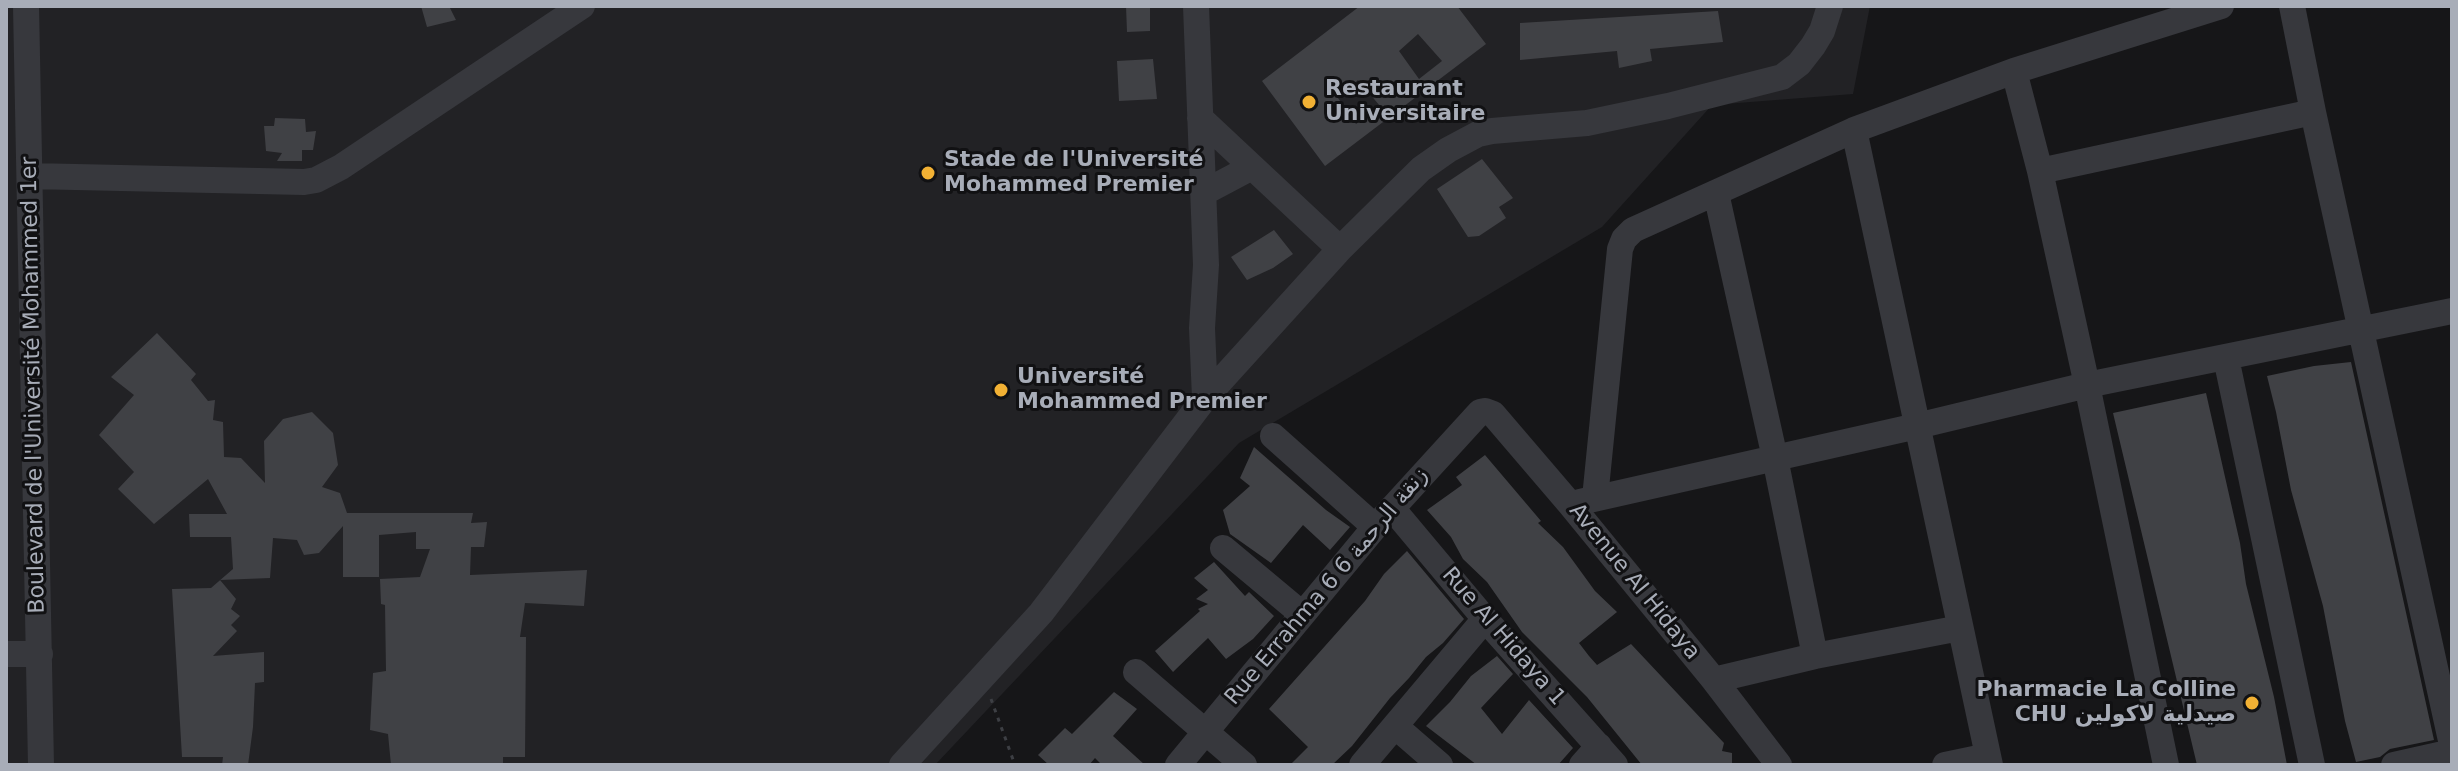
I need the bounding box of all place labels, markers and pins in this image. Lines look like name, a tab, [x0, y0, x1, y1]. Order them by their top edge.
place label: Restaurant Universitaire	[1325, 76, 1485, 128]
marker: Restaurant Universitaire	[1300, 93, 1318, 111]
place label: Stade de l'Université Mohammed Premier	[944, 147, 1203, 198]
marker: Stade de l'Université Mohammed Premier	[919, 164, 937, 182]
place label: Université Mohammed Premier	[1017, 364, 1267, 416]
marker: Université Mohammed Premier	[992, 381, 1010, 399]
place label: Pharmacie La Colline CHU صيدلية لاكولين	[1977, 677, 2236, 728]
marker: Pharmacie La Colline CHU صيدلية لاكولين	[2243, 694, 2261, 712]

